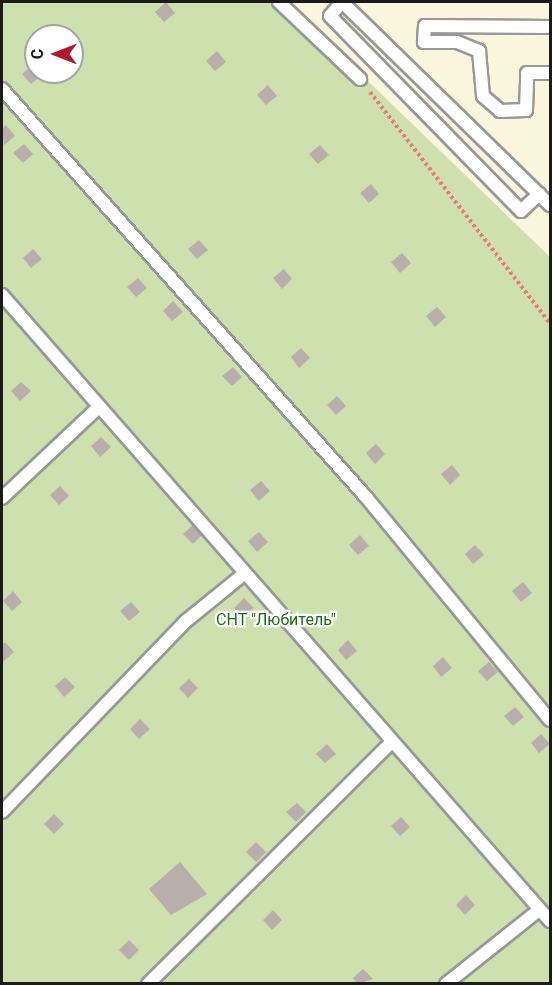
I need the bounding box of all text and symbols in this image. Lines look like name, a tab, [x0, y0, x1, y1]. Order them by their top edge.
north arrow	[24, 24, 84, 84]
text: С	[28, 49, 47, 59]
park label: СНТ "Любитель"	[216, 610, 336, 630]

